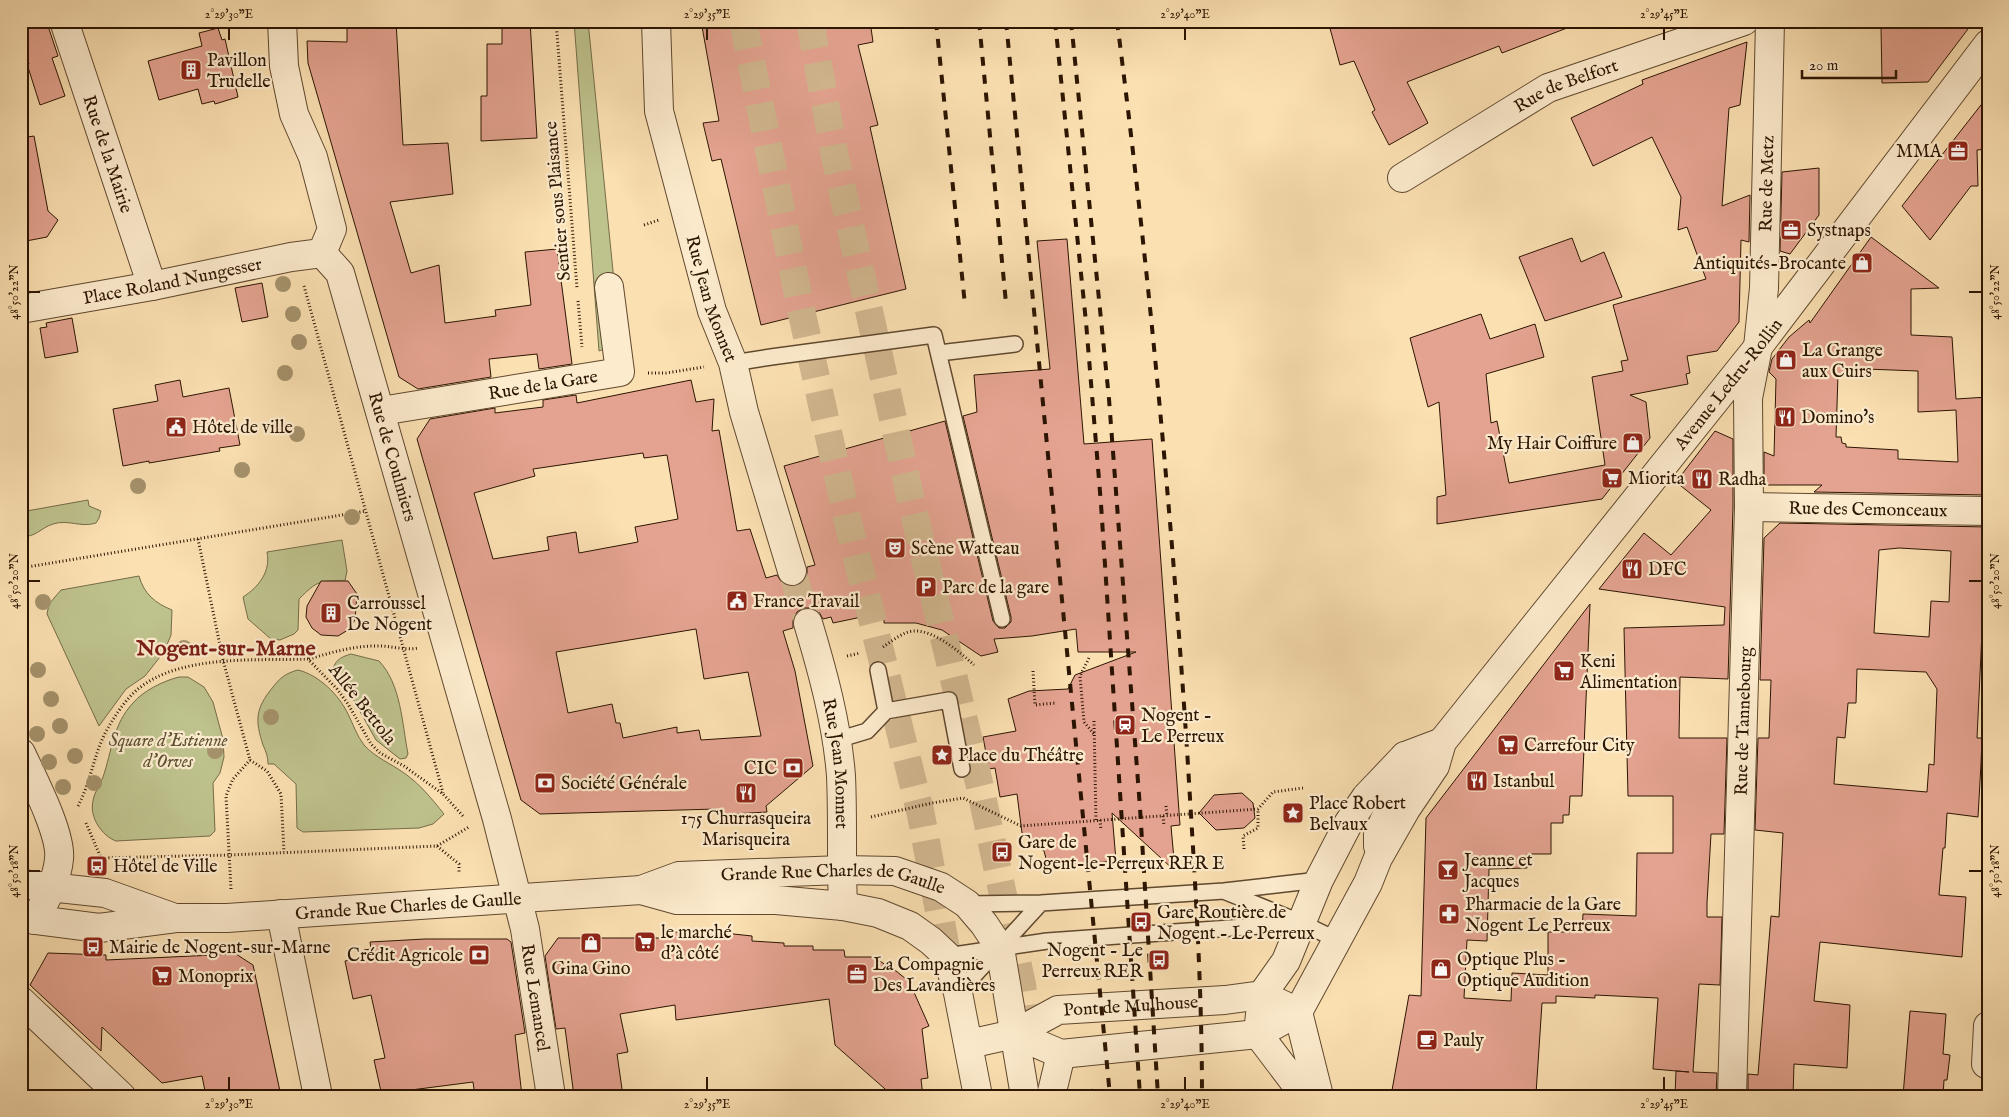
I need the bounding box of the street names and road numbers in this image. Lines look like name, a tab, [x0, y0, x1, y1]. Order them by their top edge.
street label: Rue de Belfort	[1510, 55, 1621, 119]
street label: Rue de la Mairie	[76, 92, 137, 216]
street label: Sentier sous Plaisance	[540, 120, 577, 282]
street label: Rue de Metz	[1755, 135, 1780, 232]
street label: Rue Jean Monnet	[680, 233, 741, 366]
street label: Place Roland Nungesser	[81, 253, 265, 311]
street label: Avenue Ledru-Rollin	[1669, 314, 1789, 456]
street label: Rue de la Gare	[487, 366, 600, 406]
street label: Rue de Coulmiers	[362, 390, 421, 524]
street label: Rue des Cemonceaux	[1788, 498, 1948, 523]
street label: Rue de Tannebourg	[1731, 646, 1758, 796]
street label: Allée Bettola	[322, 659, 401, 750]
street label: Rue Jean Monnet	[816, 696, 852, 829]
street label: Grande Rue Charles de Gaulle	[720, 860, 948, 901]
street label: Grande Rue Charles de Gaulle	[294, 888, 522, 926]
street label: Rue Lemancel	[514, 942, 554, 1053]
street label: Pont de Mulhouse	[1063, 992, 1199, 1023]

